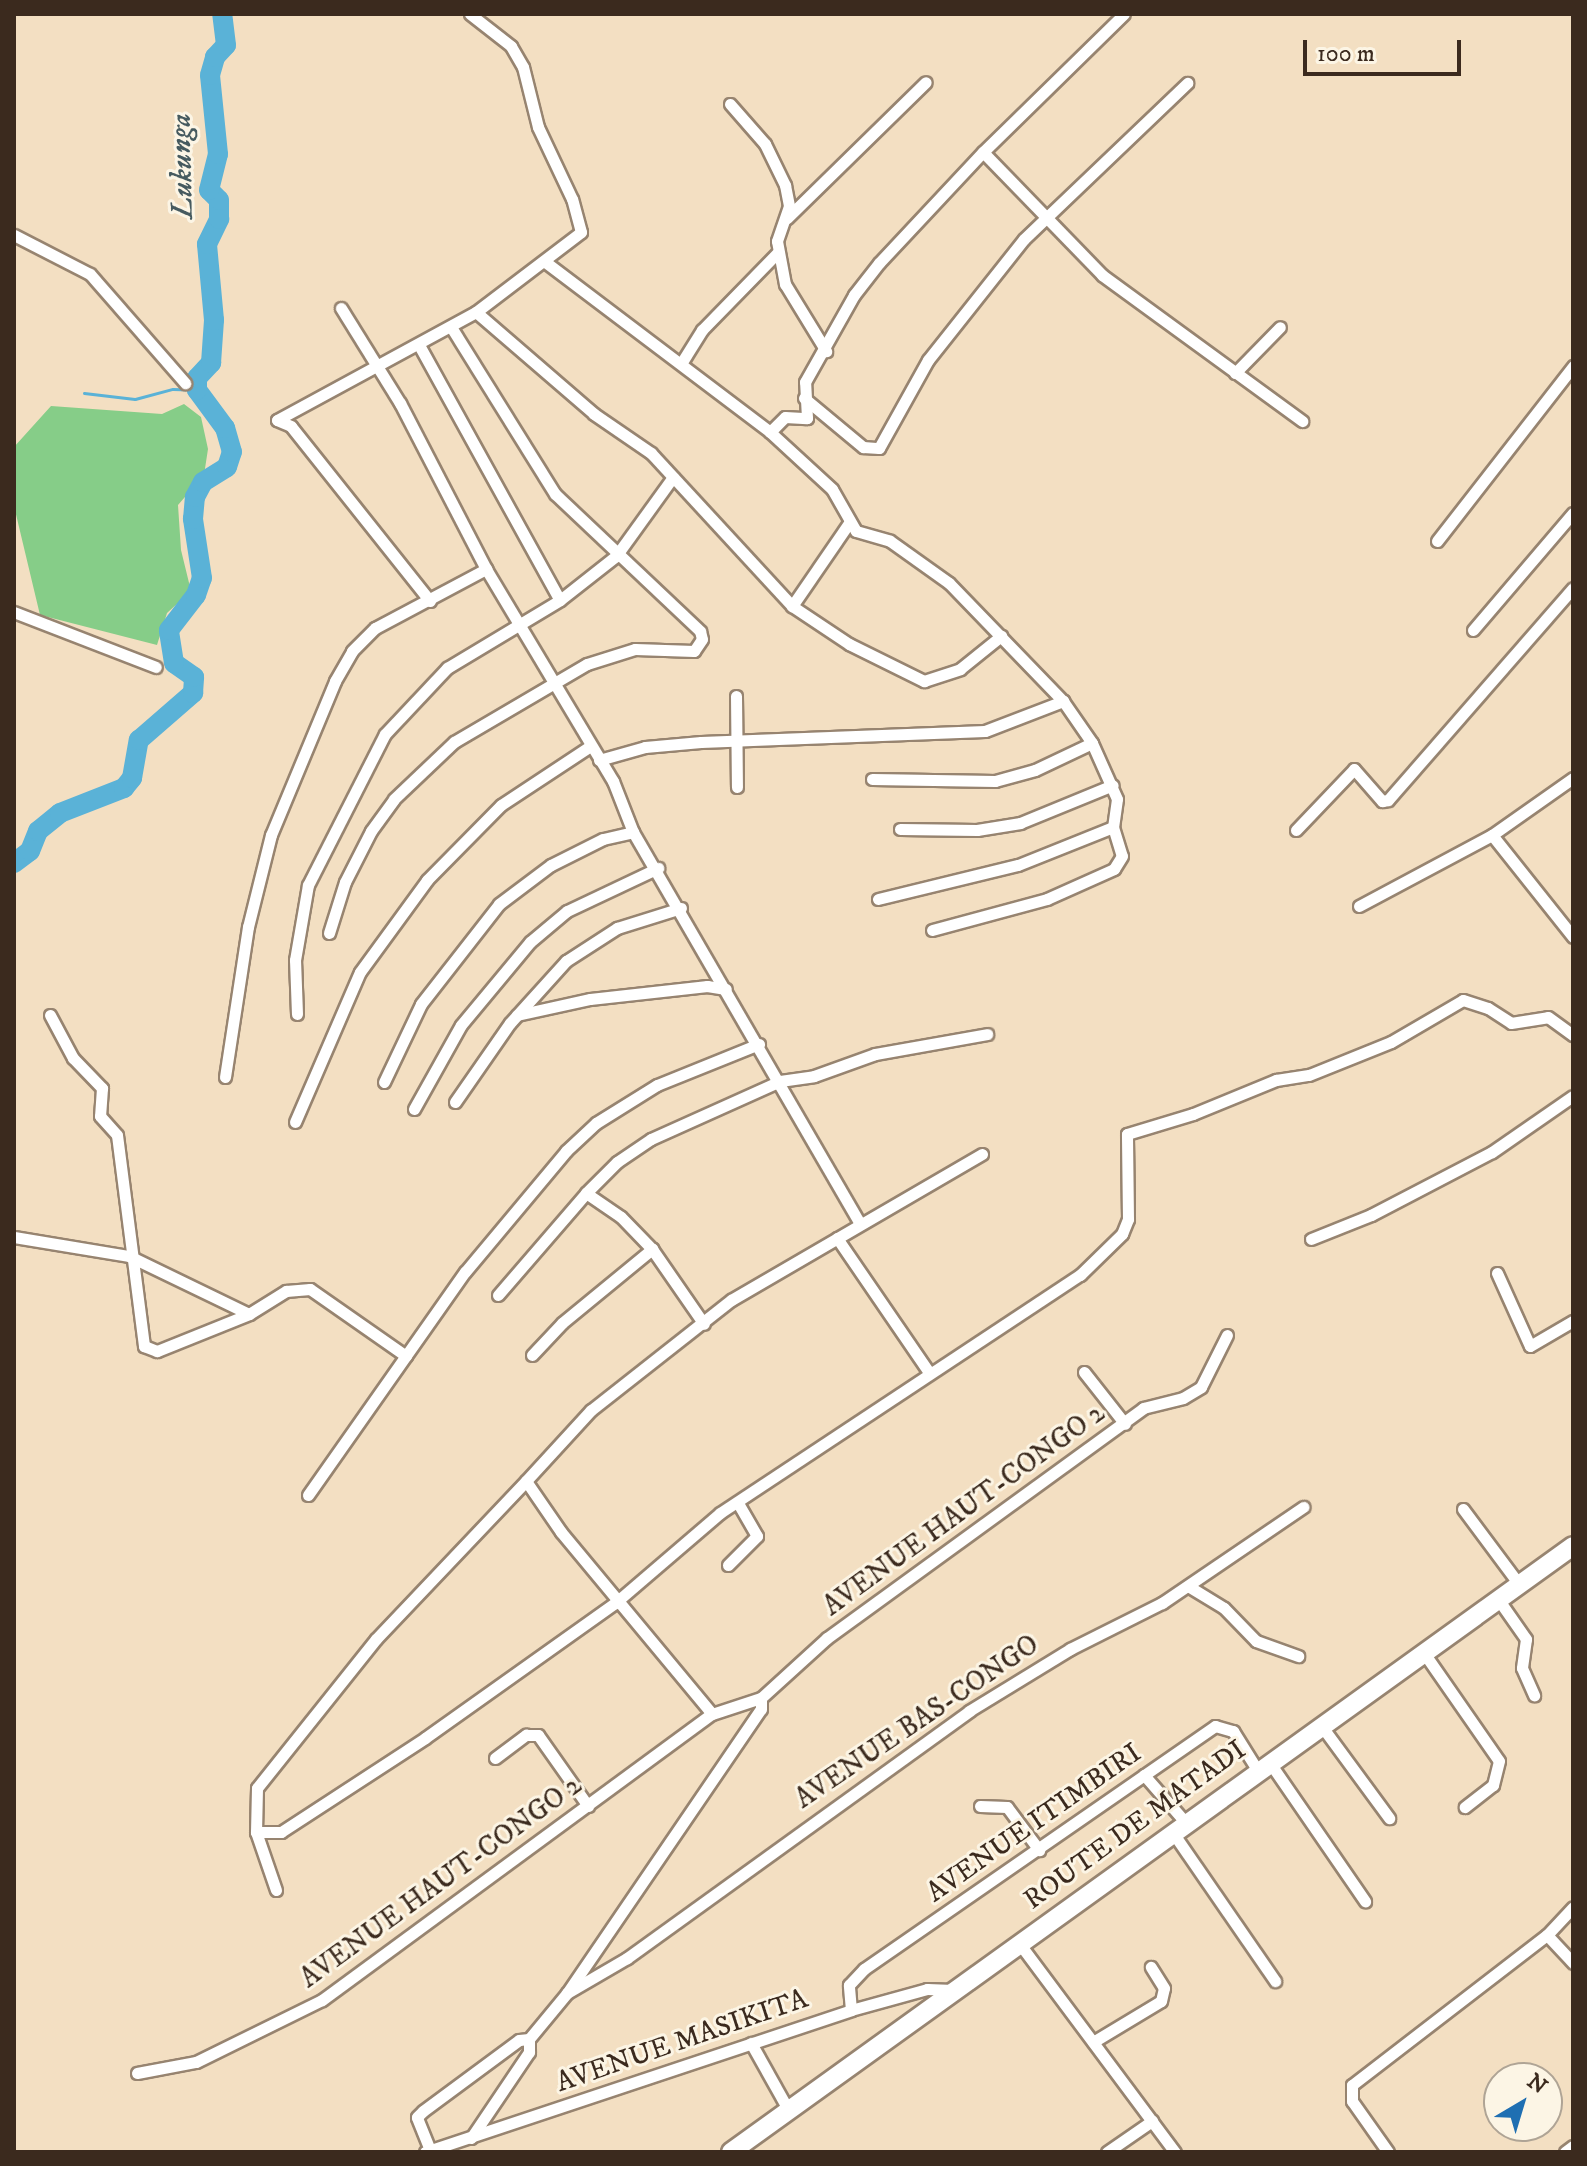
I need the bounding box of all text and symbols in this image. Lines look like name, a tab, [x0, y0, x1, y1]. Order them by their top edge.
scale bar	[1307, 24, 1465, 74]
text: 100 m	[1317, 39, 1375, 69]
water label: Lukunga	[164, 113, 202, 219]
street label: AVENUE HAUT-CONGO 2	[817, 1396, 1111, 1624]
street label: AVENUE BAS-CONGO	[789, 1628, 1045, 1816]
street label: ROUTE DE MATADI	[1017, 1733, 1253, 1917]
street label: AVENUE ITIMBIRI	[920, 1736, 1148, 1910]
street label: AVENUE HAUT-CONGO 2	[294, 1768, 588, 1996]
street label: AVENUE MASIKITA	[552, 1982, 812, 2100]
north arrow	[1483, 2062, 1563, 2142]
text: N	[1521, 2068, 1552, 2100]

